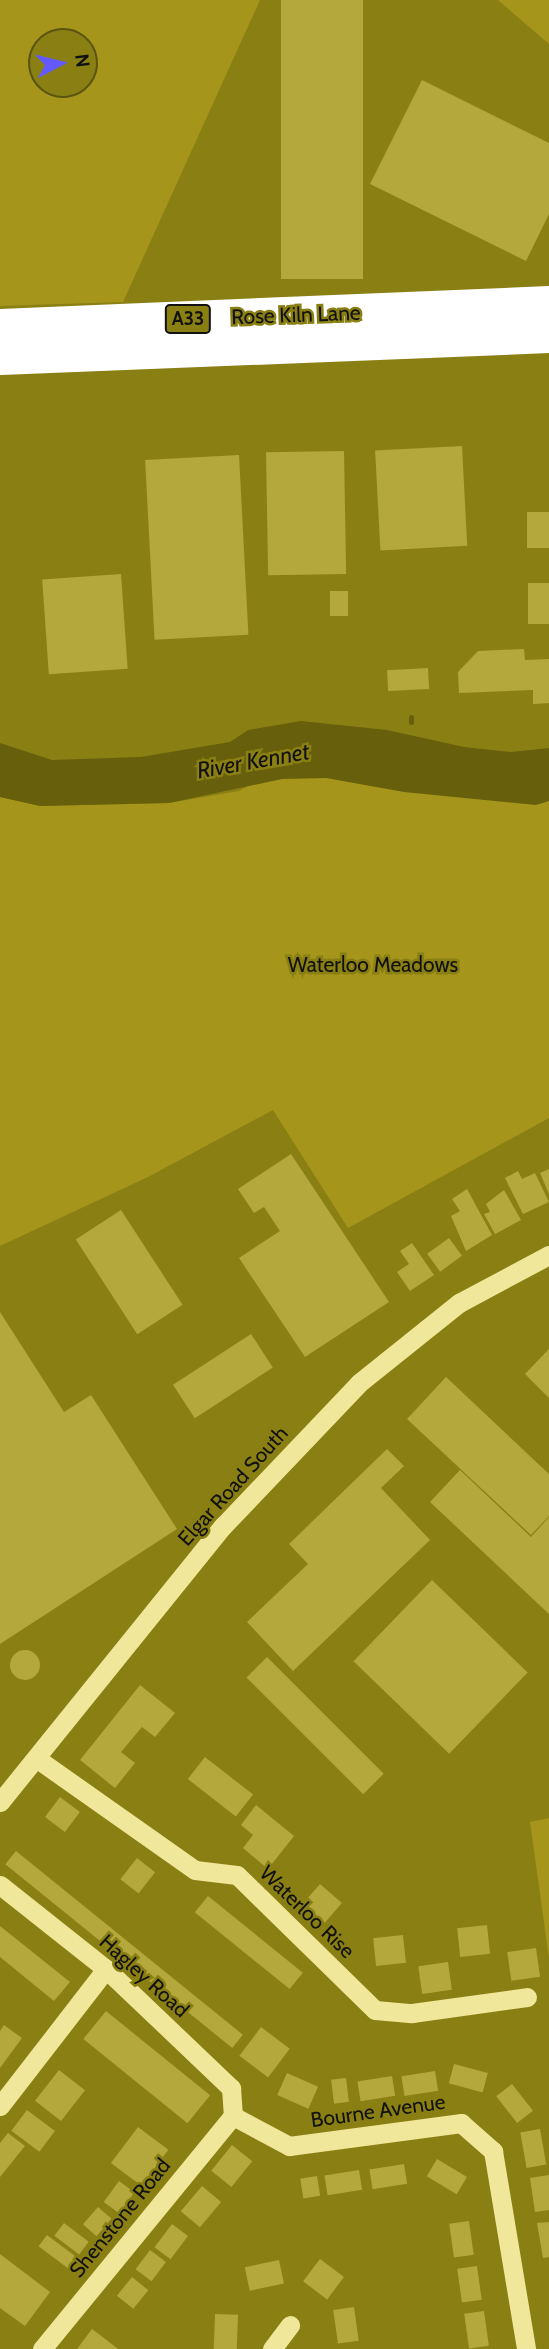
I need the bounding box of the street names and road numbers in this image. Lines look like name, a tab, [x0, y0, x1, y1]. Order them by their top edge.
street label: Rose Kiln Lane	[231, 300, 361, 330]
road number: A33	[164, 304, 212, 334]
street label: Elgar Road South	[173, 1421, 293, 1551]
street label: Waterloo Rise	[254, 1860, 360, 1964]
street label: Hagley Road	[94, 1929, 194, 2023]
street label: Bourne Avenue	[309, 2089, 447, 2133]
street label: Shenstone Road	[64, 2153, 176, 2283]

